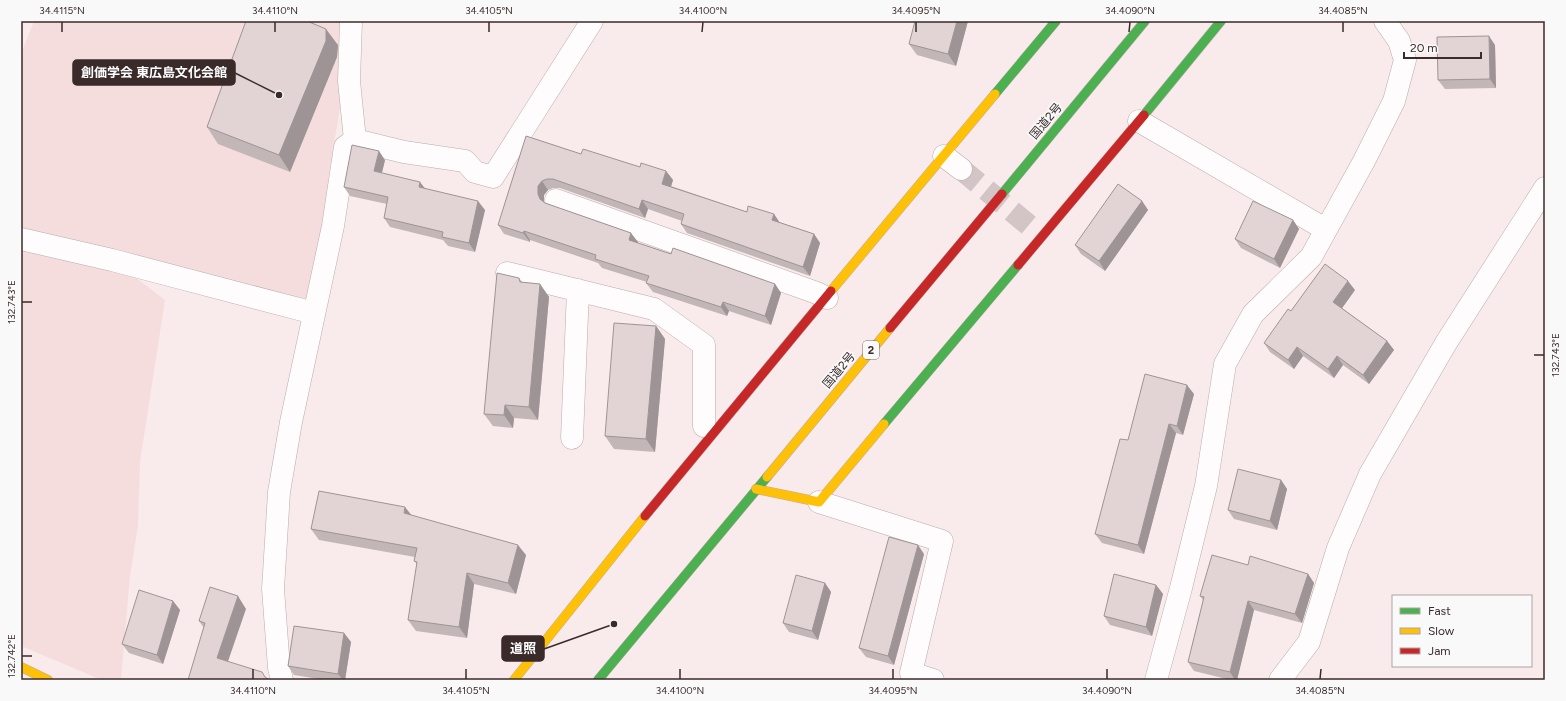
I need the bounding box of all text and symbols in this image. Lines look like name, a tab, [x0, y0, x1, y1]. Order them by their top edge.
text: 34.4115°N	[39, 4, 85, 17]
text: 34.4110°N	[252, 4, 298, 17]
text: 34.4105°N	[465, 4, 513, 17]
text: 34.4100°N	[679, 4, 727, 17]
text: 34.4095°N	[891, 4, 941, 17]
text: 34.4090°N	[1105, 4, 1155, 17]
text: 34.4085°N	[1318, 4, 1368, 17]
scale bar	[1404, 34, 1481, 60]
text: 20 m	[1410, 41, 1438, 55]
callout: 創価学会 東広島文化会館	[73, 60, 235, 85]
text: 創価学会 東広島文化会館	[81, 65, 227, 80]
street label: 国道2号	[1027, 100, 1065, 142]
text: 132.743°E	[5, 280, 18, 324]
text: 132.743°E	[1549, 333, 1562, 377]
road number: 2	[863, 341, 879, 359]
street label: 国道2号	[820, 349, 858, 391]
legend	[1392, 595, 1532, 667]
text: Fast	[1428, 604, 1451, 618]
text: Slow	[1428, 624, 1455, 638]
text: 132.742°E	[5, 634, 18, 678]
callout: 道照	[502, 636, 544, 661]
text: 道照	[510, 641, 536, 656]
text: Jam	[1428, 644, 1451, 658]
text: 34.4110°N	[230, 684, 276, 697]
text: 34.4105°N	[442, 684, 490, 697]
text: 34.4100°N	[656, 684, 704, 697]
text: 34.4095°N	[868, 684, 918, 697]
text: 34.4090°N	[1082, 684, 1132, 697]
text: 34.4085°N	[1295, 684, 1345, 697]

